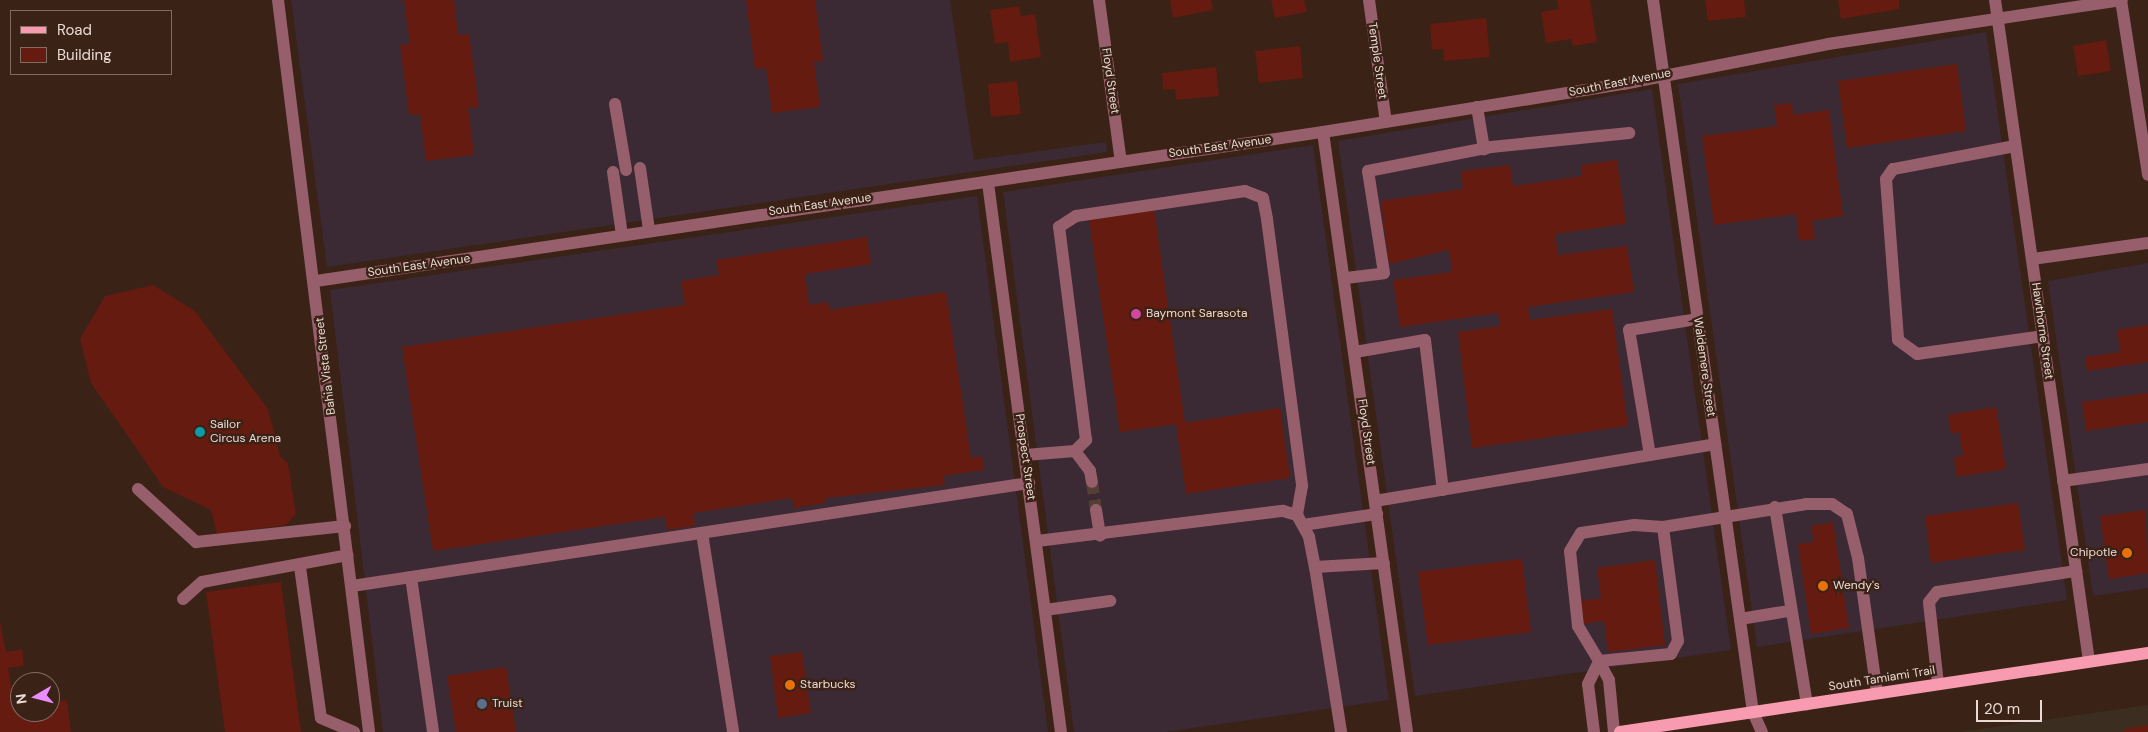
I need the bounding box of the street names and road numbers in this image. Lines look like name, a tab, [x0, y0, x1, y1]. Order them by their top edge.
street label: Temple Street	[1364, 22, 1390, 100]
street label: Floyd Street	[1098, 47, 1122, 115]
street label: South East Avenue	[1568, 66, 1672, 100]
street label: South East Avenue	[1168, 133, 1272, 161]
street label: South East Avenue	[768, 191, 872, 219]
street label: South East Avenue	[367, 252, 471, 280]
street label: Hawthorne Street	[2028, 282, 2056, 380]
street label: Bahia Vista Street	[313, 316, 339, 416]
street label: Waldemere Street	[1690, 316, 1718, 418]
street label: Floyd Street	[1354, 398, 1378, 466]
street label: Prospect Street	[1012, 413, 1038, 501]
street label: South Tamiami Trail	[1828, 663, 1936, 695]

